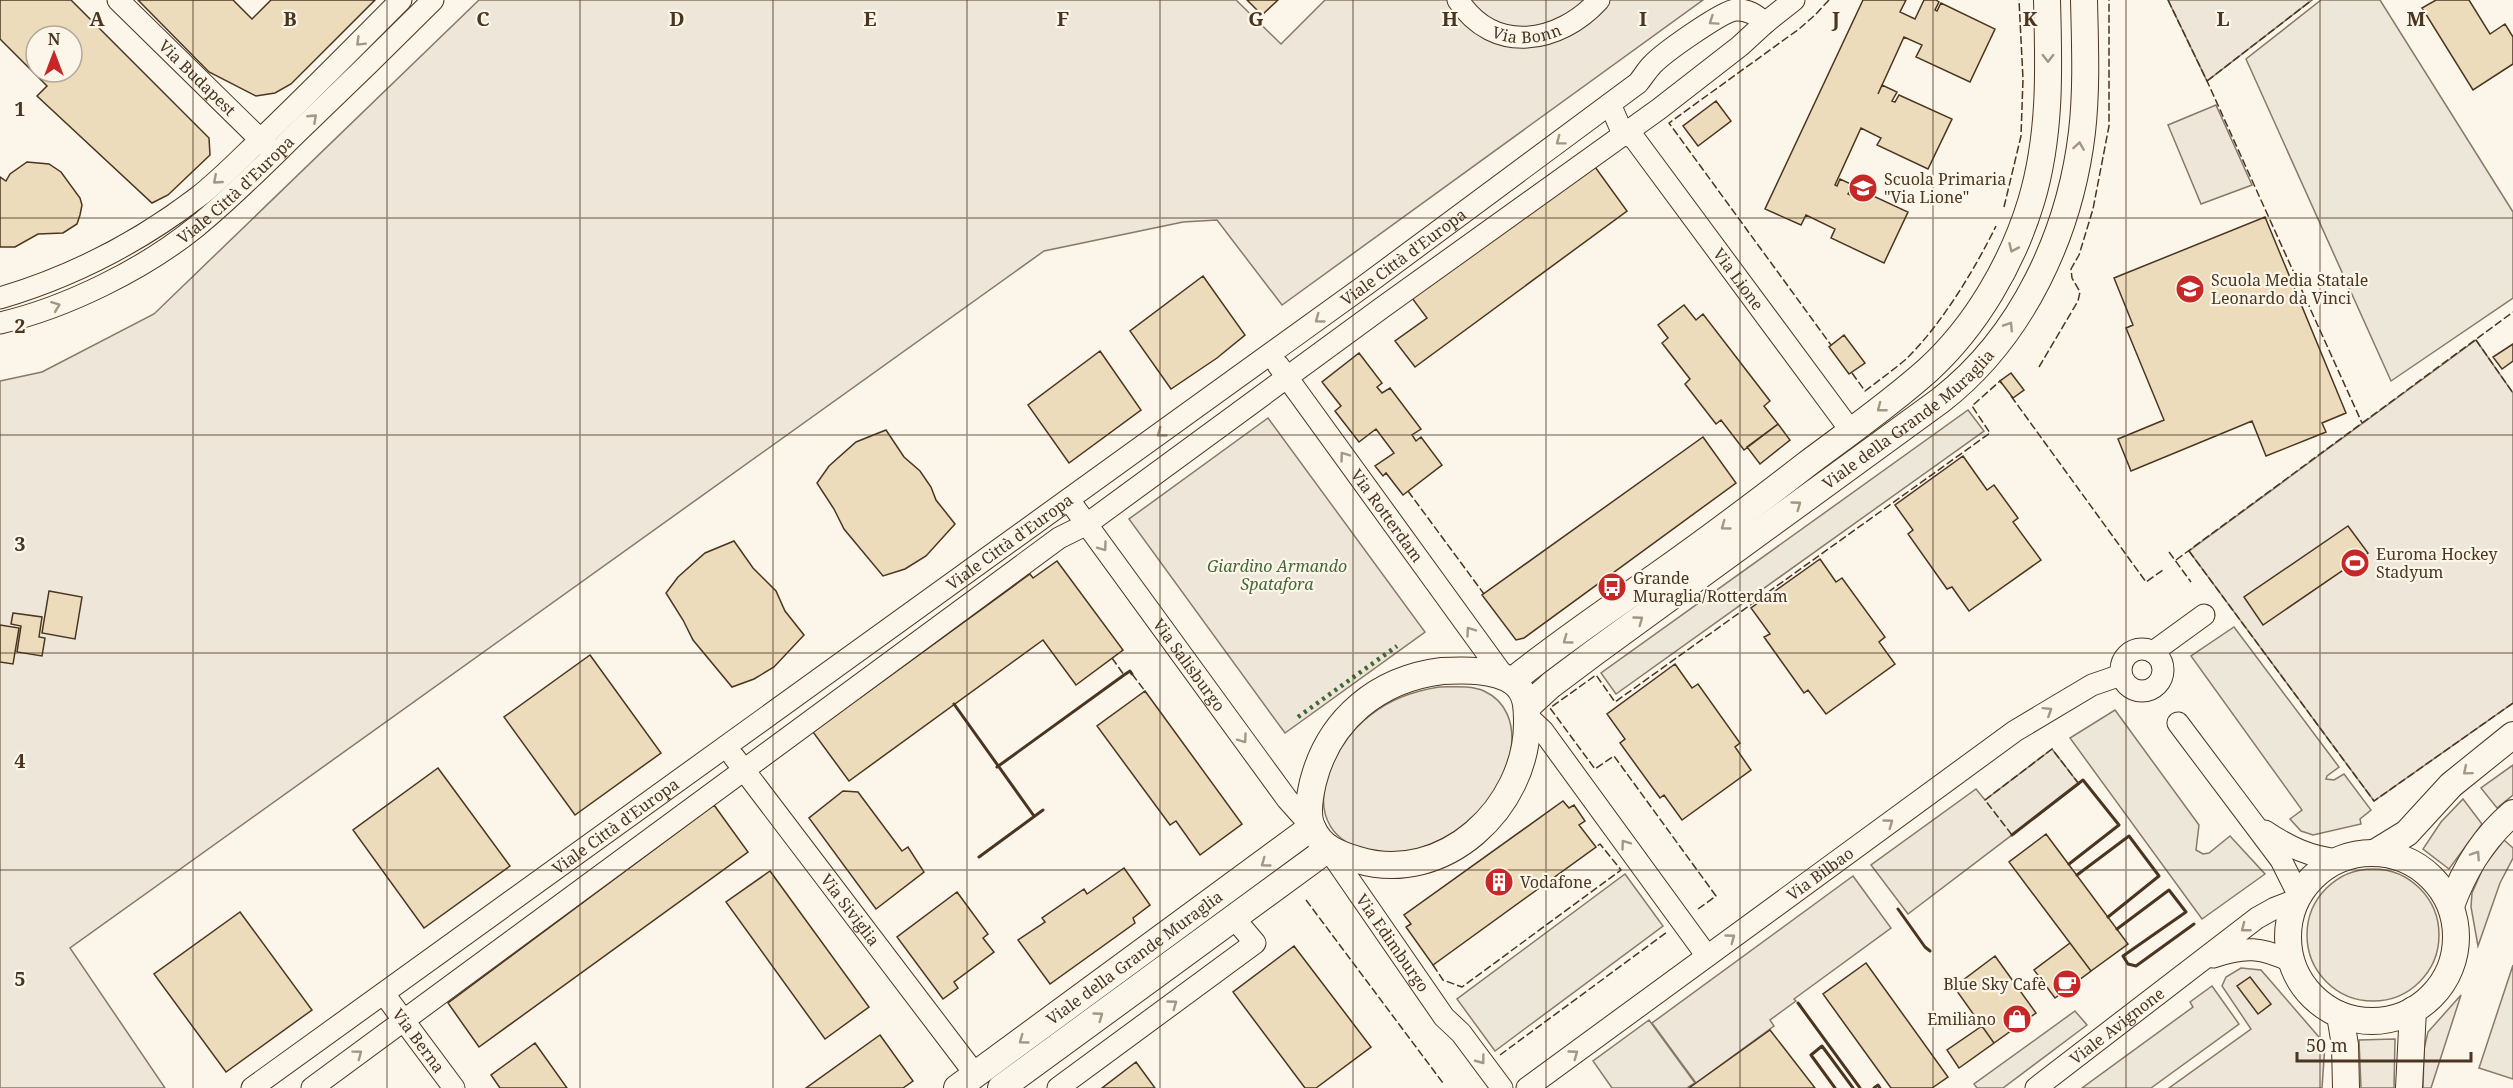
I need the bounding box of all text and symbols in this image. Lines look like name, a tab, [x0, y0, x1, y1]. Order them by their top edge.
text: A	[89, 5, 105, 32]
text: B	[283, 5, 297, 32]
text: C	[476, 5, 490, 32]
text: D	[669, 5, 685, 32]
text: E	[863, 5, 877, 32]
text: F	[1057, 5, 1069, 32]
text: G	[1248, 5, 1264, 32]
text: H	[1442, 5, 1458, 32]
text: I	[1639, 5, 1647, 32]
text: J	[1831, 5, 1840, 32]
text: K	[2023, 5, 2038, 32]
text: L	[2216, 5, 2230, 32]
text: M	[2406, 5, 2426, 32]
one-way arrow	[1709, 14, 1720, 25]
street label: Via Bonn	[1489, 19, 1564, 48]
north arrow	[24, 24, 84, 84]
text: N	[48, 28, 61, 50]
one-way arrow	[356, 34, 367, 45]
street label: Via Budapest	[154, 35, 241, 121]
one-way arrow	[2042, 54, 2054, 63]
text: 1	[14, 95, 26, 122]
one-way arrow	[306, 114, 316, 125]
street label: Viale Città d'Europa	[173, 131, 299, 249]
one-way arrow	[1556, 133, 1567, 144]
one-way arrow	[2073, 142, 2085, 151]
place label: Scuola Primaria "Via Lione"	[1884, 168, 2006, 208]
school or university icon: Scuola Primaria "Via Lione"	[1847, 172, 1879, 204]
one-way arrow	[214, 173, 224, 184]
street label: Viale Città d'Europa	[1336, 203, 1471, 311]
one-way arrow	[2009, 242, 2021, 253]
street label: Via Lione	[1708, 243, 1769, 315]
place label: Scuola Media Statale Leonardo da Vinci	[2211, 269, 2368, 309]
school or university icon: Scuola Media Statale Leonardo da Vinci	[2174, 273, 2206, 305]
one-way arrow	[50, 301, 61, 313]
text: 2	[14, 312, 26, 339]
one-way arrow	[1314, 312, 1325, 323]
one-way arrow	[2002, 322, 2013, 333]
street label: Viale della Grande Muraglia	[1818, 345, 1999, 494]
one-way arrow	[1876, 401, 1887, 412]
one-way arrow	[1156, 426, 1167, 437]
one-way arrow	[1340, 451, 1351, 462]
street label: Via Rotterdam	[1346, 465, 1428, 567]
street label: Viale Città d'Europa	[942, 489, 1077, 595]
one-way arrow	[1791, 501, 1802, 512]
one-way arrow	[1721, 519, 1732, 530]
text: 3	[14, 530, 26, 557]
one-way arrow	[1096, 540, 1107, 551]
place label: Euroma Hockey Stadyum	[2376, 543, 2499, 583]
sports icon: Euroma Hockey Stadyum	[2339, 547, 2371, 579]
park label: Giardino Armando Spatafora	[1207, 555, 1347, 595]
place label: Grande Muraglia/Rotterdam	[1633, 567, 1788, 607]
bus stop icon: Grande Muraglia/Rotterdam	[1596, 571, 1628, 603]
street label: Via Salisburgo	[1148, 614, 1230, 716]
one-way arrow	[1633, 616, 1644, 627]
one-way arrow	[1466, 627, 1477, 638]
one-way arrow	[1563, 633, 1574, 644]
one-way arrow	[2042, 706, 2052, 718]
one-way arrow	[1236, 732, 1247, 743]
text: 4	[14, 747, 26, 774]
one-way arrow	[2463, 764, 2474, 775]
street label: Viale Città d'Europa	[548, 773, 683, 879]
one-way arrow	[1882, 819, 1893, 830]
one-way arrow	[1621, 839, 1632, 850]
street label: Via Bilbao	[1782, 842, 1858, 906]
one-way arrow	[2469, 851, 2480, 862]
one-way arrow	[1261, 855, 1272, 866]
building icon: Vodafone	[1483, 866, 1515, 898]
street label: Via Siviglia	[816, 869, 885, 950]
place label: Vodafone	[1520, 871, 1592, 893]
street label: Viale della Grande Muraglia	[1042, 885, 1227, 1030]
street label: Via Edimburgo	[1351, 889, 1434, 996]
one-way arrow	[2240, 920, 2251, 931]
one-way arrow	[1725, 934, 1736, 945]
text: 5	[14, 965, 26, 992]
cafe icon: Blue Sky Cafè	[2051, 968, 2083, 1000]
place label: Blue Sky Cafè	[1943, 973, 2046, 995]
street label: Viale Avignone	[2065, 982, 2169, 1069]
one-way arrow	[1166, 1000, 1177, 1011]
shop icon: Emiliano	[2001, 1003, 2033, 1035]
street label: Via Berna	[387, 1004, 450, 1077]
place label: Emiliano	[1927, 1008, 1996, 1030]
one-way arrow	[1092, 1012, 1103, 1023]
scale bar	[2297, 1025, 2471, 1063]
one-way arrow	[1018, 1032, 1029, 1043]
text: 50 m	[2306, 1033, 2348, 1057]
one-way arrow	[351, 1050, 362, 1061]
one-way arrow	[1568, 1050, 1579, 1061]
one-way arrow	[1474, 1054, 1485, 1065]

